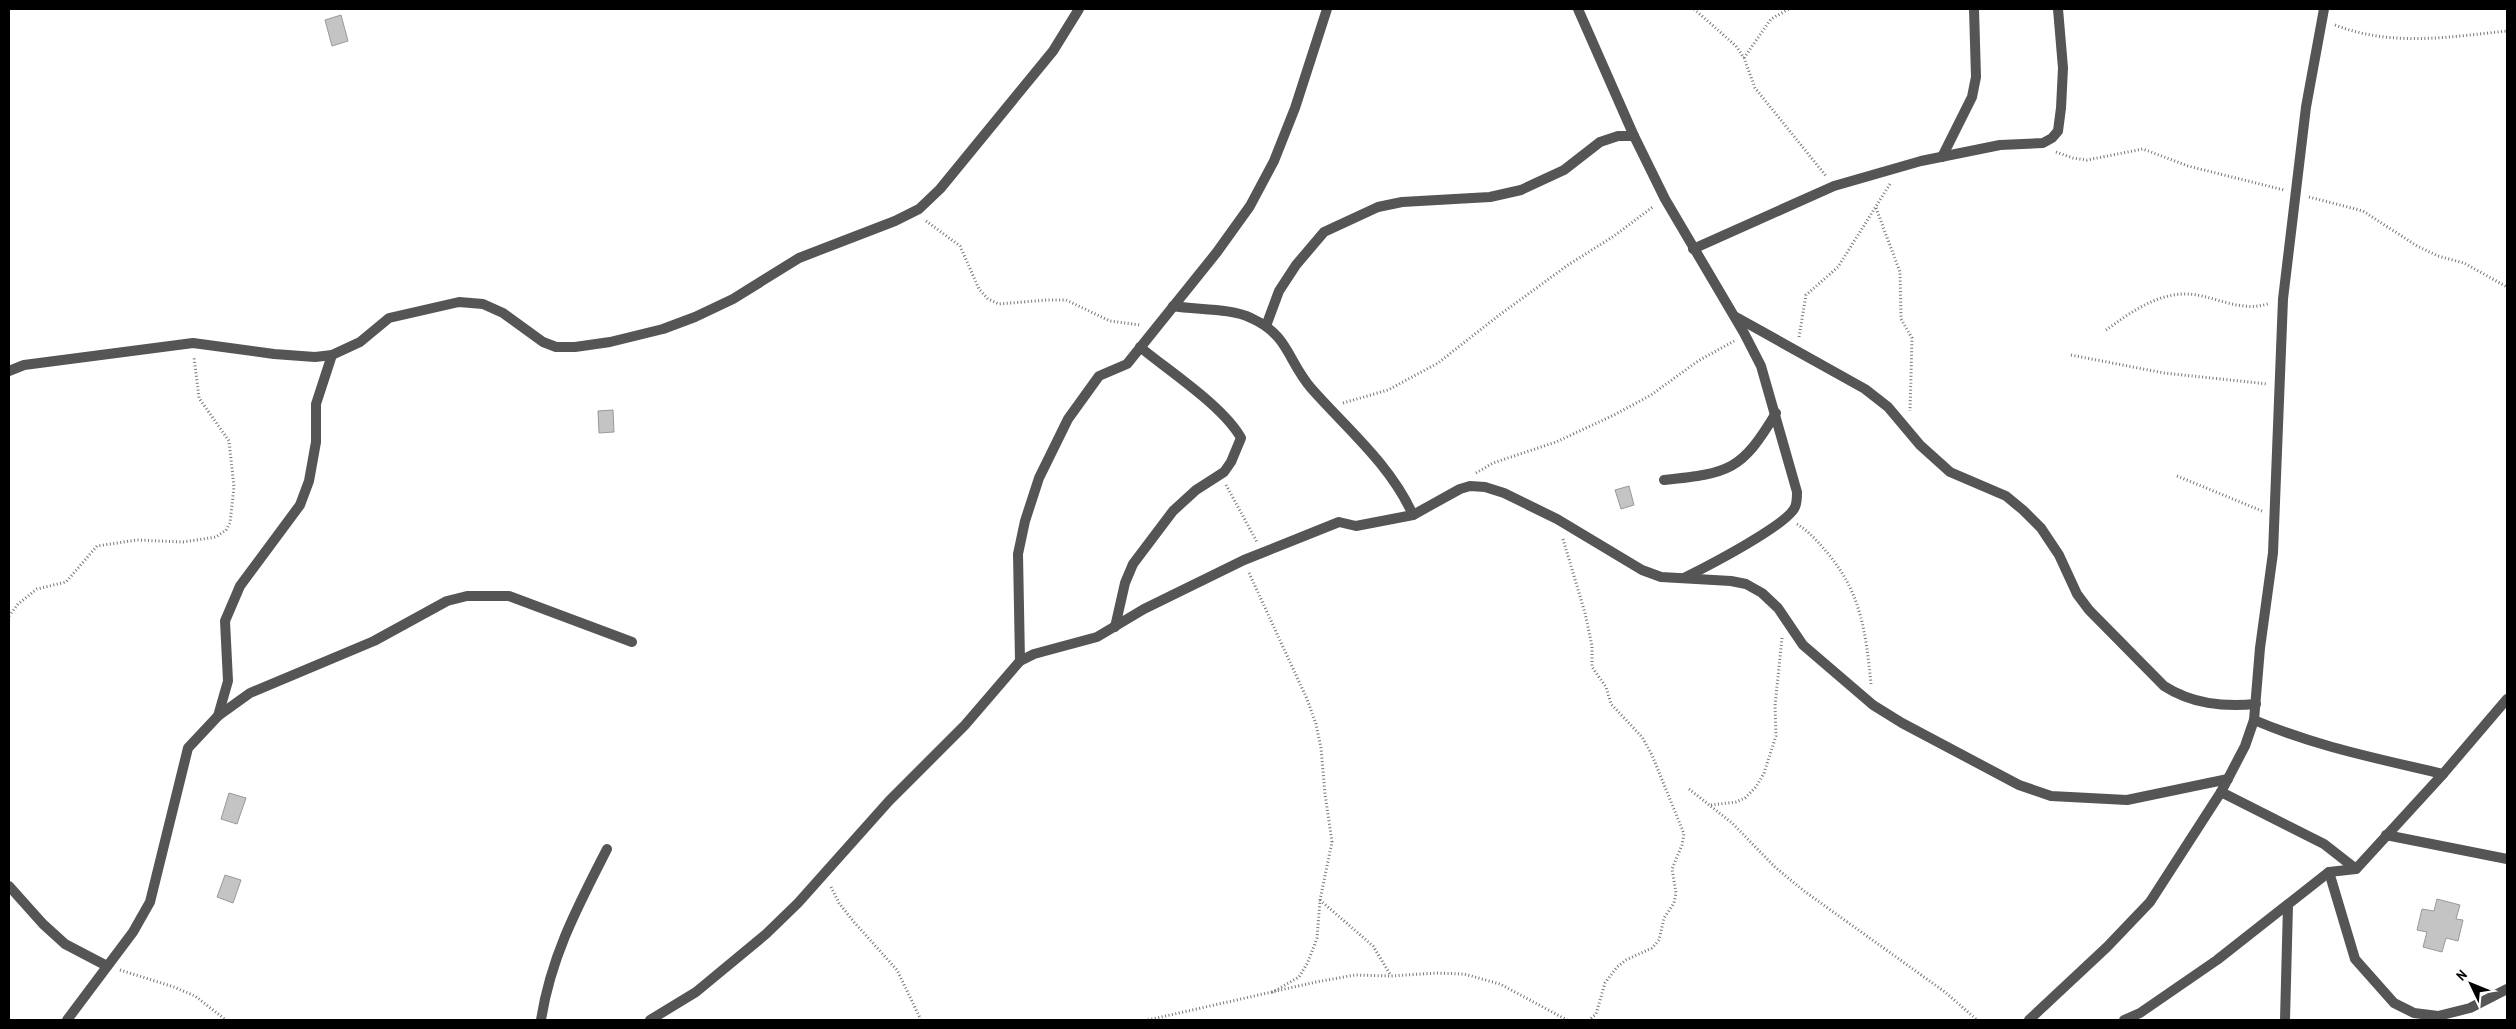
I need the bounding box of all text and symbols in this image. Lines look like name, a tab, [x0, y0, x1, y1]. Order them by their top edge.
north arrow	[2446, 959, 2496, 1009]
text: N	[2452, 966, 2471, 984]

